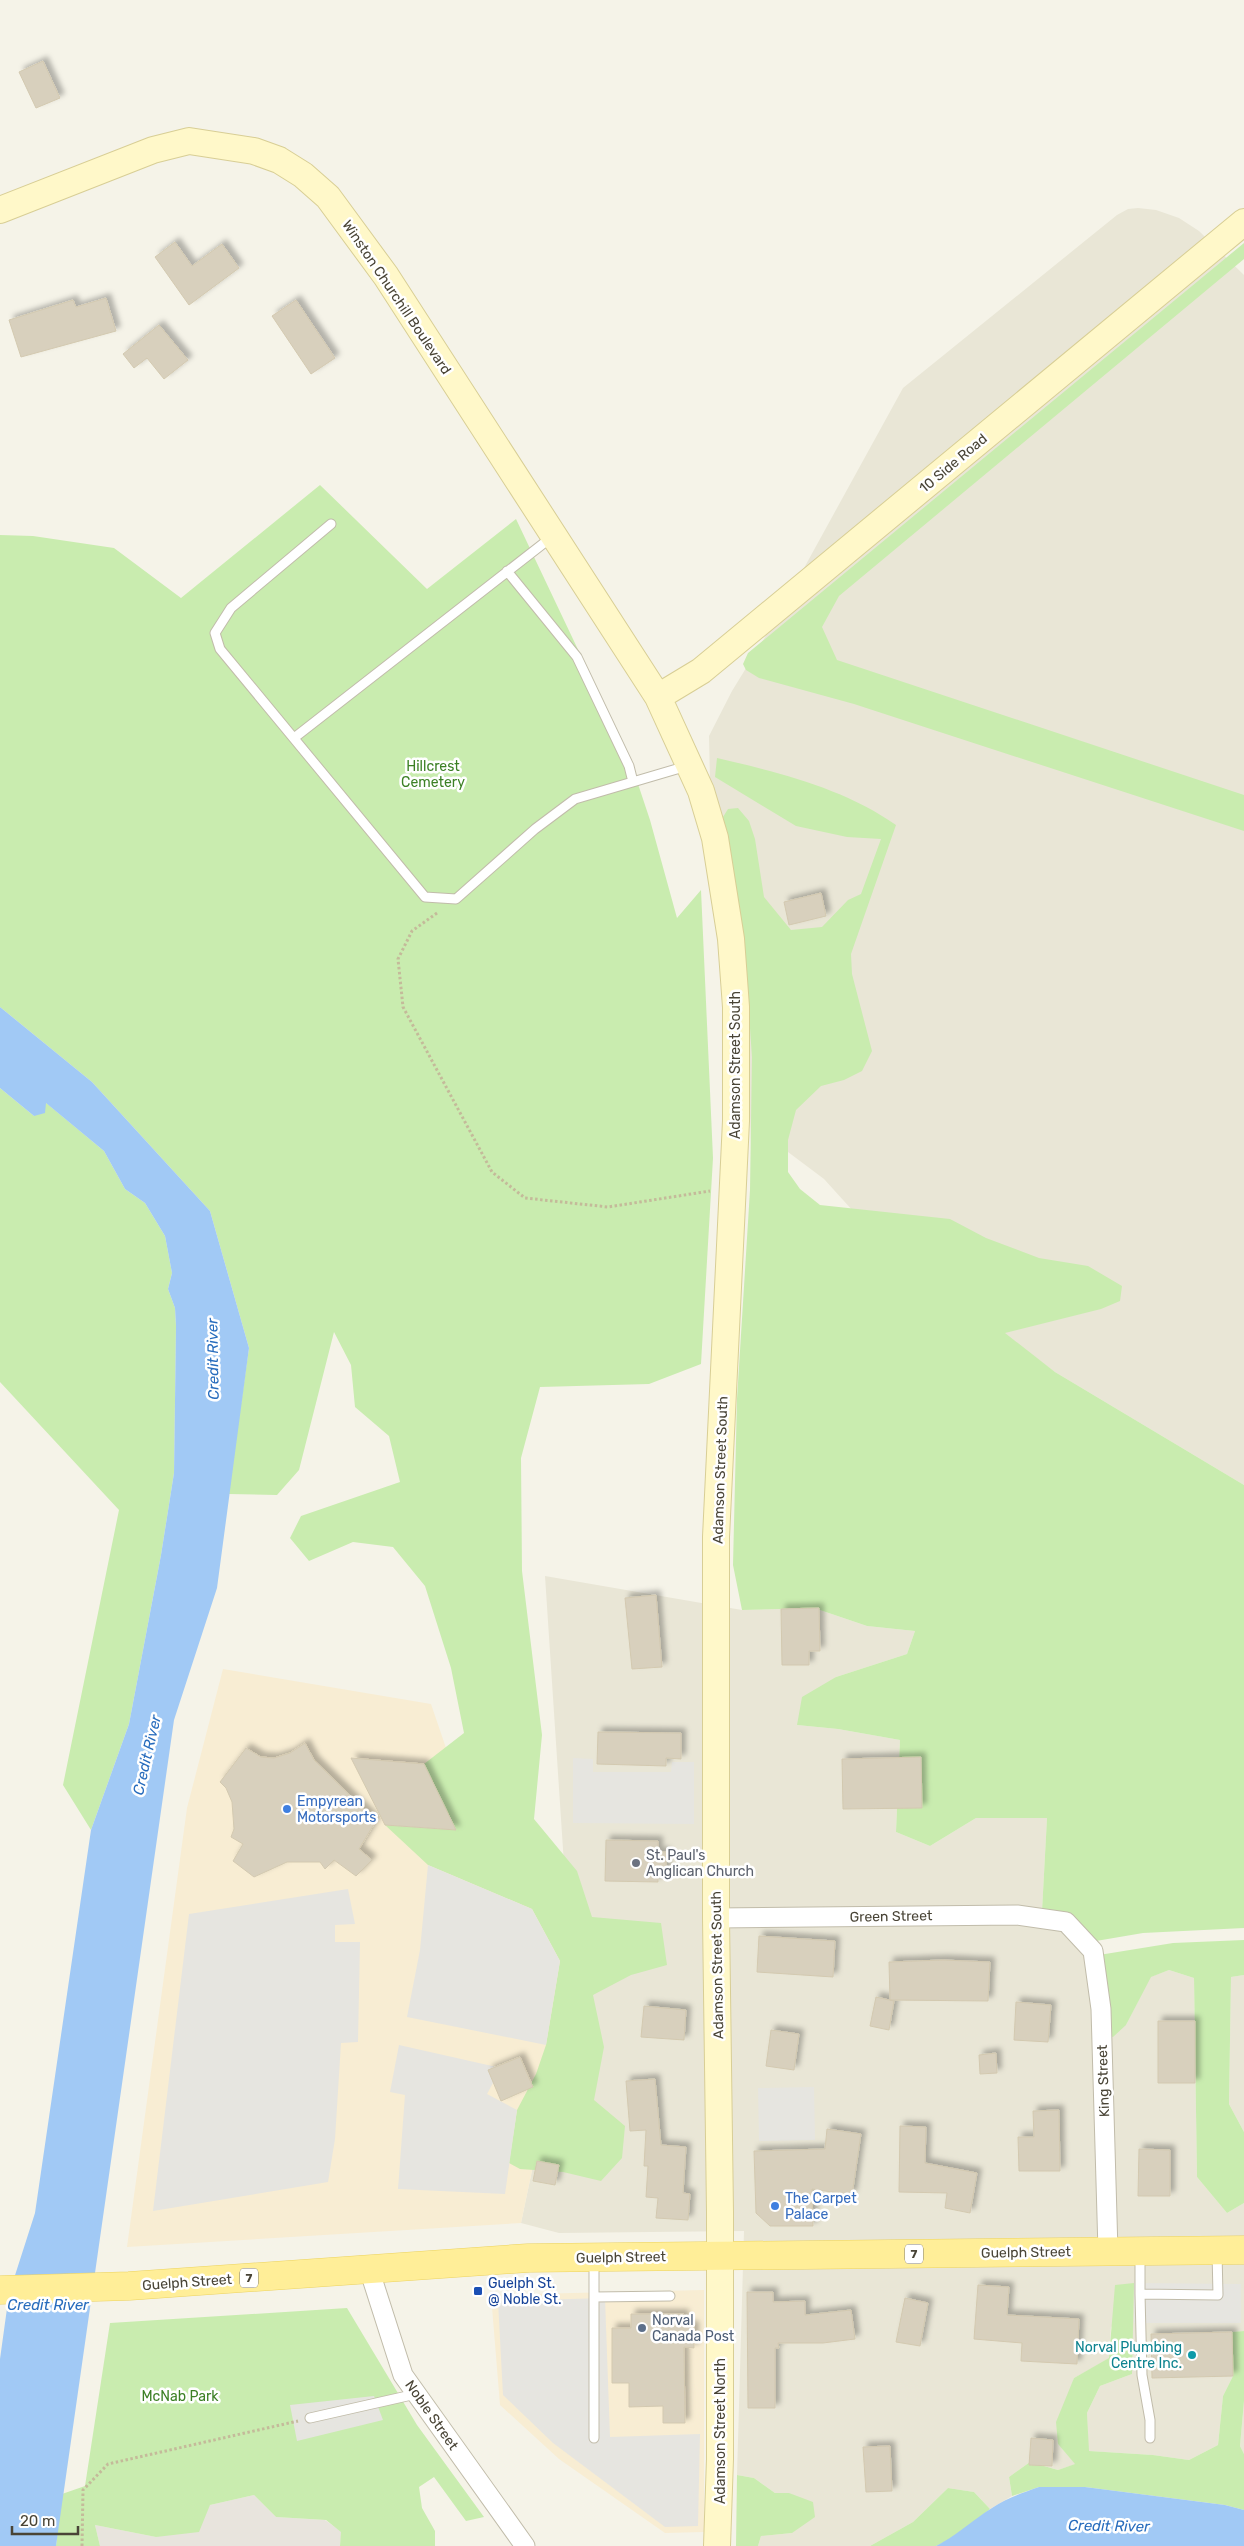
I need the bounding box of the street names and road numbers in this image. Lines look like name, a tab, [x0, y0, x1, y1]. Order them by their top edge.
street label: Winston Churchill Boulevard	[339, 217, 455, 378]
street label: 10 Side Road	[916, 430, 991, 497]
street label: Adamson Street South	[727, 991, 744, 1139]
street label: Adamson Street South	[709, 1396, 732, 1544]
street label: Adamson Street South	[708, 1891, 727, 2039]
street label: Green Street	[849, 1907, 933, 1926]
street label: King Street	[1094, 2044, 1113, 2118]
street label: Guelph Street	[981, 2243, 1072, 2262]
road number: 7	[905, 2244, 923, 2264]
street label: Guelph Street	[576, 2248, 667, 2267]
road number: 7	[240, 2268, 258, 2288]
street label: Guelph Street	[142, 2271, 233, 2294]
street label: Adamson Street North	[712, 2358, 729, 2504]
street label: Noble Street	[401, 2377, 462, 2454]

